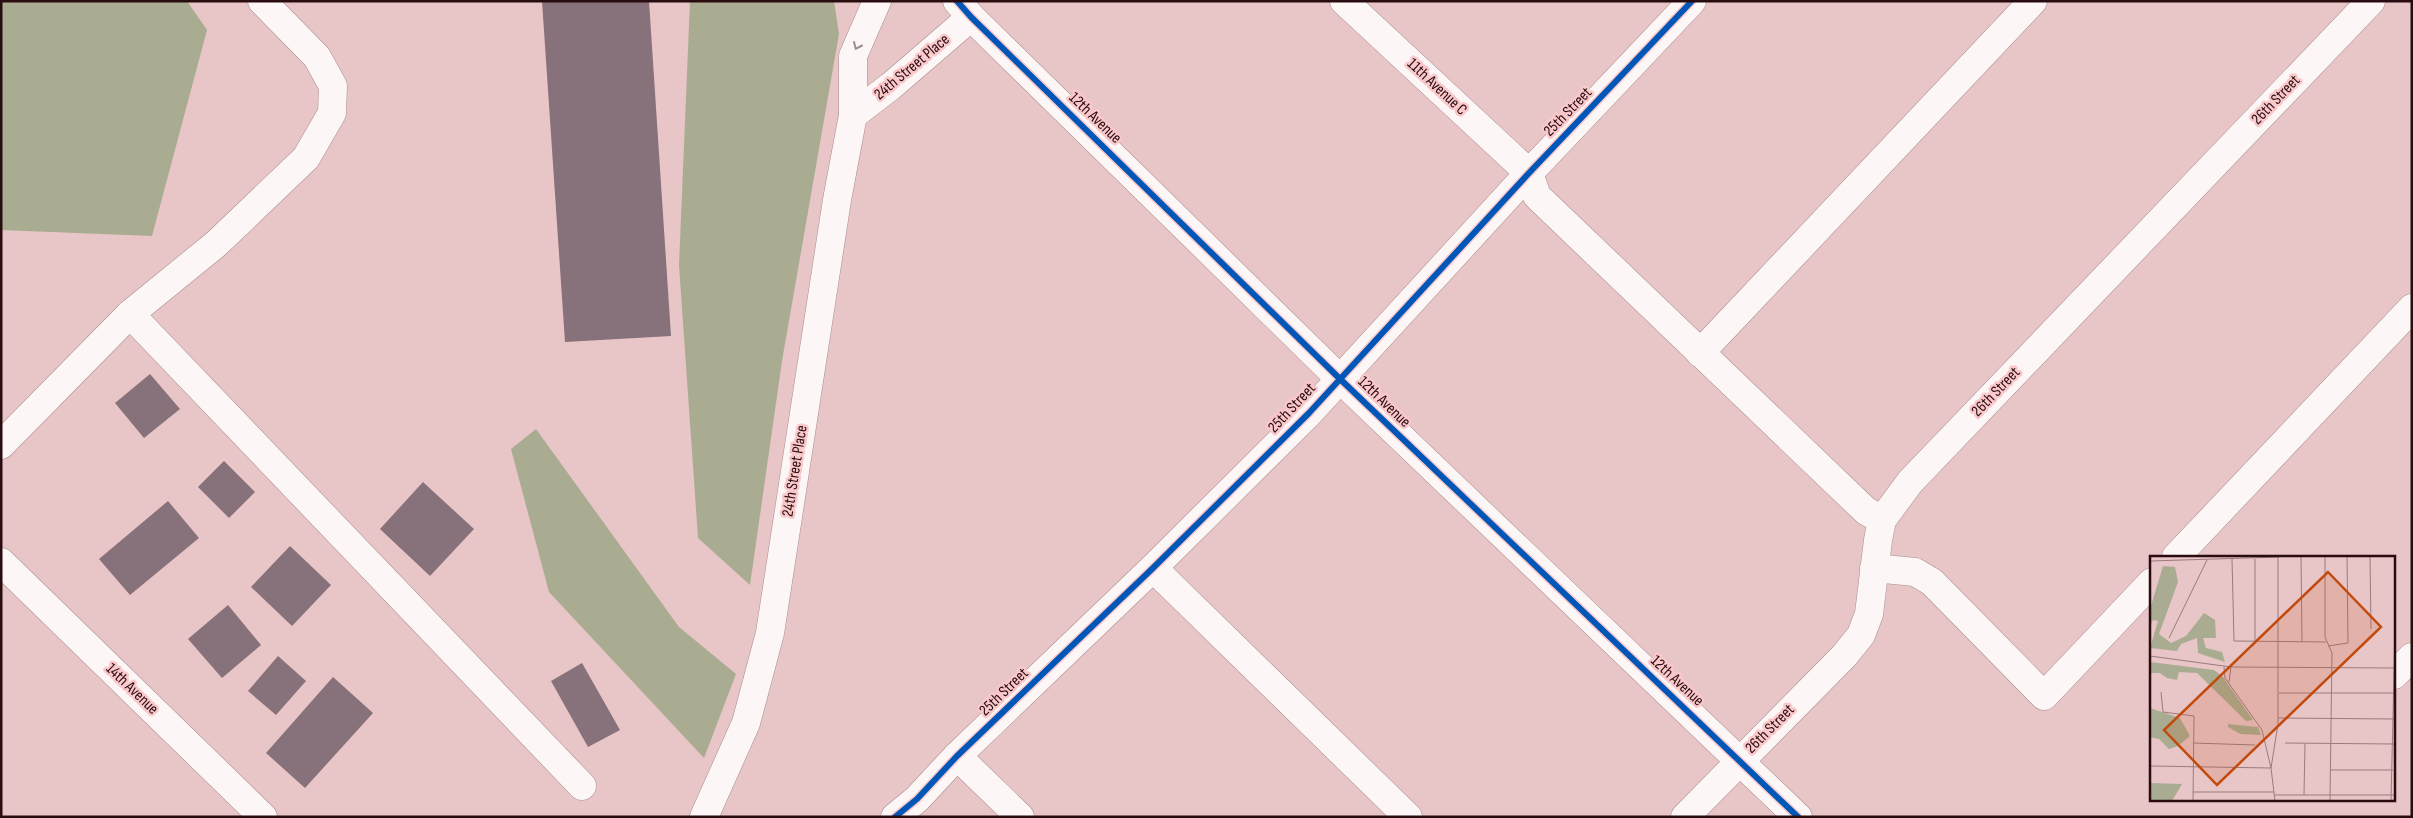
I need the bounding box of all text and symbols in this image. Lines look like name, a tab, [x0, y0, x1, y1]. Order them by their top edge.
street label: 24th Street Place	[870, 30, 954, 104]
one-way arrow	[853, 41, 864, 50]
street label: 11th Avenue C	[1403, 55, 1471, 120]
street label: 26th Street	[2248, 71, 2304, 129]
street label: 25th Street	[1540, 83, 1596, 141]
street label: 12th Avenue	[1065, 88, 1125, 148]
street label: 26th Street	[1968, 363, 2024, 421]
street label: 12th Avenue	[1354, 372, 1414, 432]
street label: 25th Street	[1264, 379, 1320, 437]
street label: 24th Street Place	[778, 424, 812, 518]
inset map	[2150, 556, 2396, 800]
street label: 12th Avenue	[1646, 652, 1708, 710]
street label: 14th Avenue	[102, 659, 162, 719]
street label: 25th Street	[975, 664, 1033, 720]
street label: 26th Street	[1741, 700, 1799, 758]

